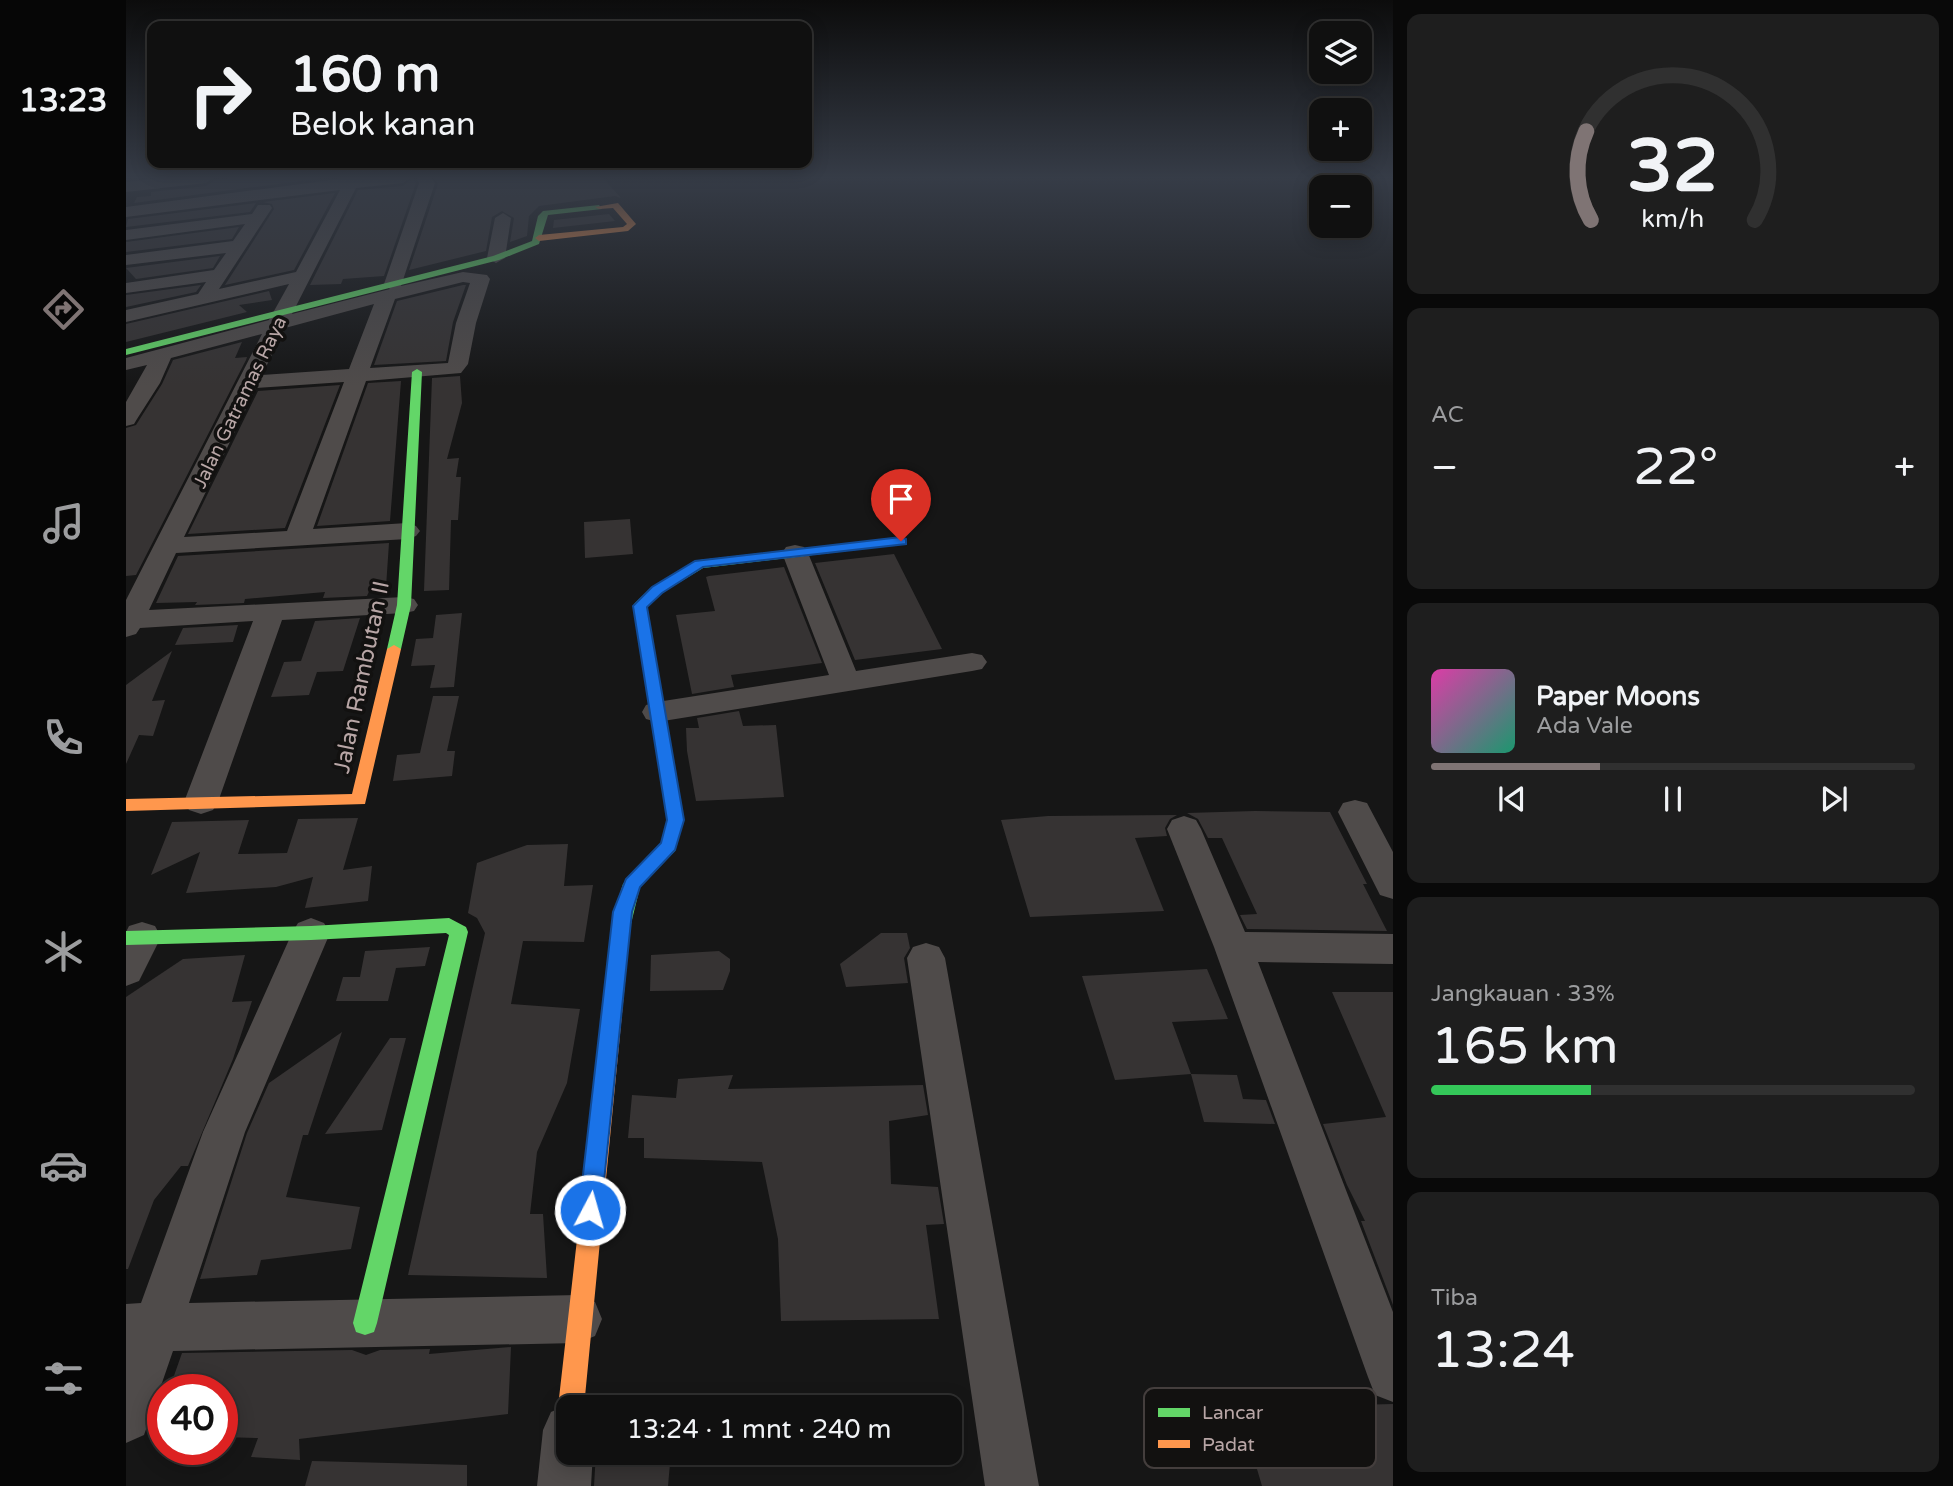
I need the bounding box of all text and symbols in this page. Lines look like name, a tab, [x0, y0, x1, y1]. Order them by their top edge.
map controls	[1309, 21, 1372, 238]
button: layers	[1309, 21, 1372, 84]
text: 160 m	[290, 46, 440, 105]
icon: right	[175, 49, 266, 140]
text: 13:23	[19, 82, 107, 120]
button: +	[1309, 98, 1372, 161]
text: Belok kanan	[290, 106, 475, 144]
text: 32	[1627, 124, 1719, 212]
button: −	[1309, 175, 1372, 238]
text: km/h	[1642, 204, 1704, 234]
icon: directions	[39, 285, 88, 334]
street label: Jalan Gatramas Raya	[189, 313, 291, 492]
text: AC	[1431, 401, 1464, 429]
text: 22°	[1633, 436, 1718, 499]
text: −	[1431, 445, 1458, 491]
text: +	[1894, 445, 1915, 491]
pin	[871, 469, 931, 541]
icon: arrive	[882, 480, 920, 518]
icon: music	[39, 499, 88, 548]
street label: Jalan Rambutan II	[328, 578, 396, 776]
text: Paper Moons	[1536, 681, 1700, 712]
text: Ada Vale	[1536, 712, 1633, 740]
icon: phone	[39, 713, 88, 762]
icon: previous	[1493, 780, 1531, 818]
icon: pause	[1654, 780, 1692, 818]
icon: next	[1815, 780, 1853, 818]
icon: climate	[39, 927, 88, 976]
text: Jangkauan · 33%	[1431, 980, 1615, 1008]
text: 165 km	[1431, 1015, 1619, 1078]
icon: car	[39, 1141, 88, 1190]
position arrow	[553, 1173, 627, 1247]
text: Tiba	[1431, 1284, 1478, 1312]
text: 13:24	[1431, 1319, 1575, 1382]
icon: filters	[39, 1354, 88, 1403]
speed limit sign: 40	[147, 1374, 238, 1465]
legend	[1144, 1388, 1376, 1468]
text: Lancar	[1202, 1402, 1264, 1424]
text: 13:24 · 1 mnt · 240 m	[627, 1414, 891, 1445]
text: Padat	[1202, 1434, 1255, 1456]

